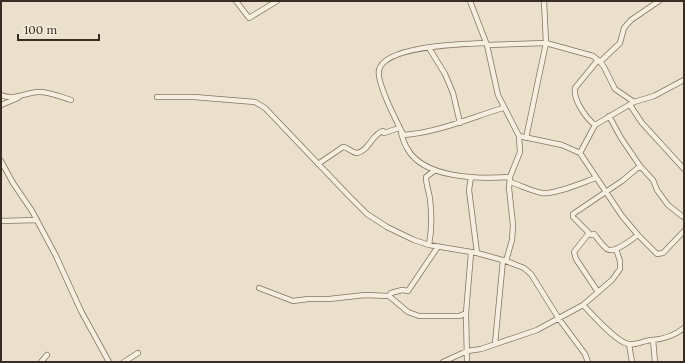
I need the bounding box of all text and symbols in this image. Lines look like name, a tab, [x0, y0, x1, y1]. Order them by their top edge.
scale bar	[18, 16, 99, 42]
text: 100 m	[24, 22, 57, 37]

